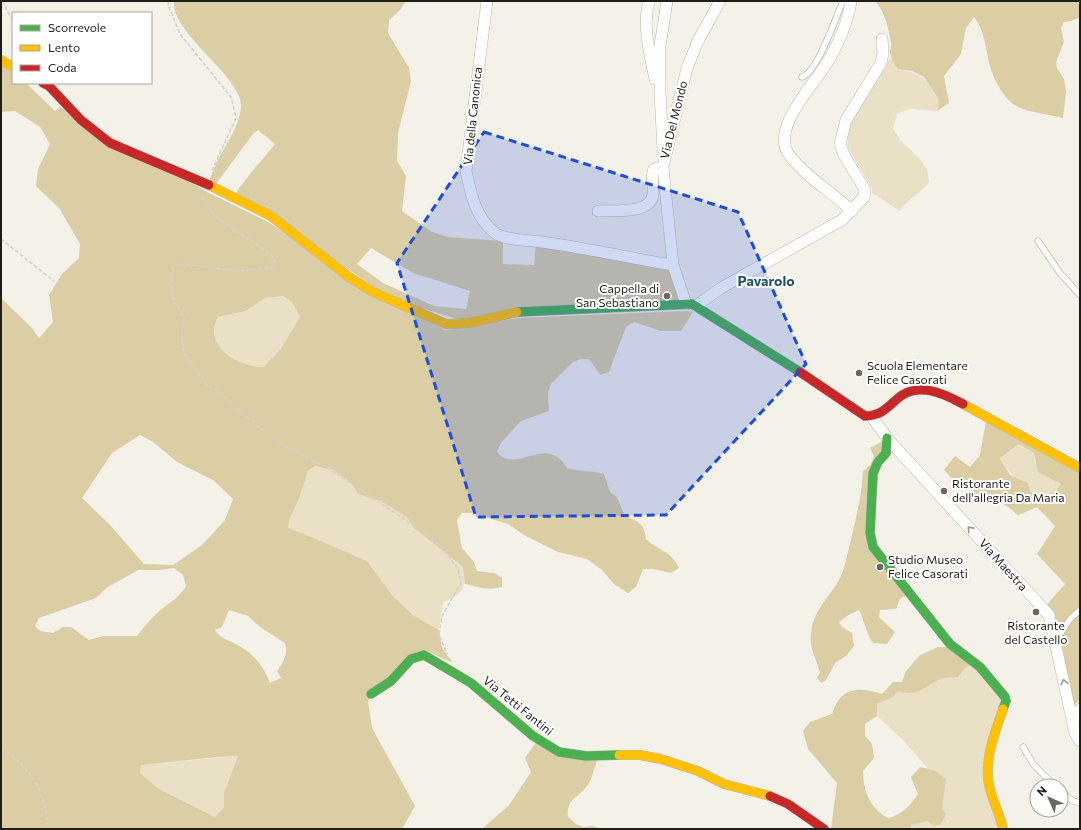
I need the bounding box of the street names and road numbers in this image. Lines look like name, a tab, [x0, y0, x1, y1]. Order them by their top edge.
street label: Via della Canonica	[460, 66, 484, 166]
street label: Via Del Mondo	[657, 79, 690, 160]
street label: Via Maestra	[977, 535, 1031, 593]
street label: Via Tetti Fantini	[481, 673, 556, 738]

